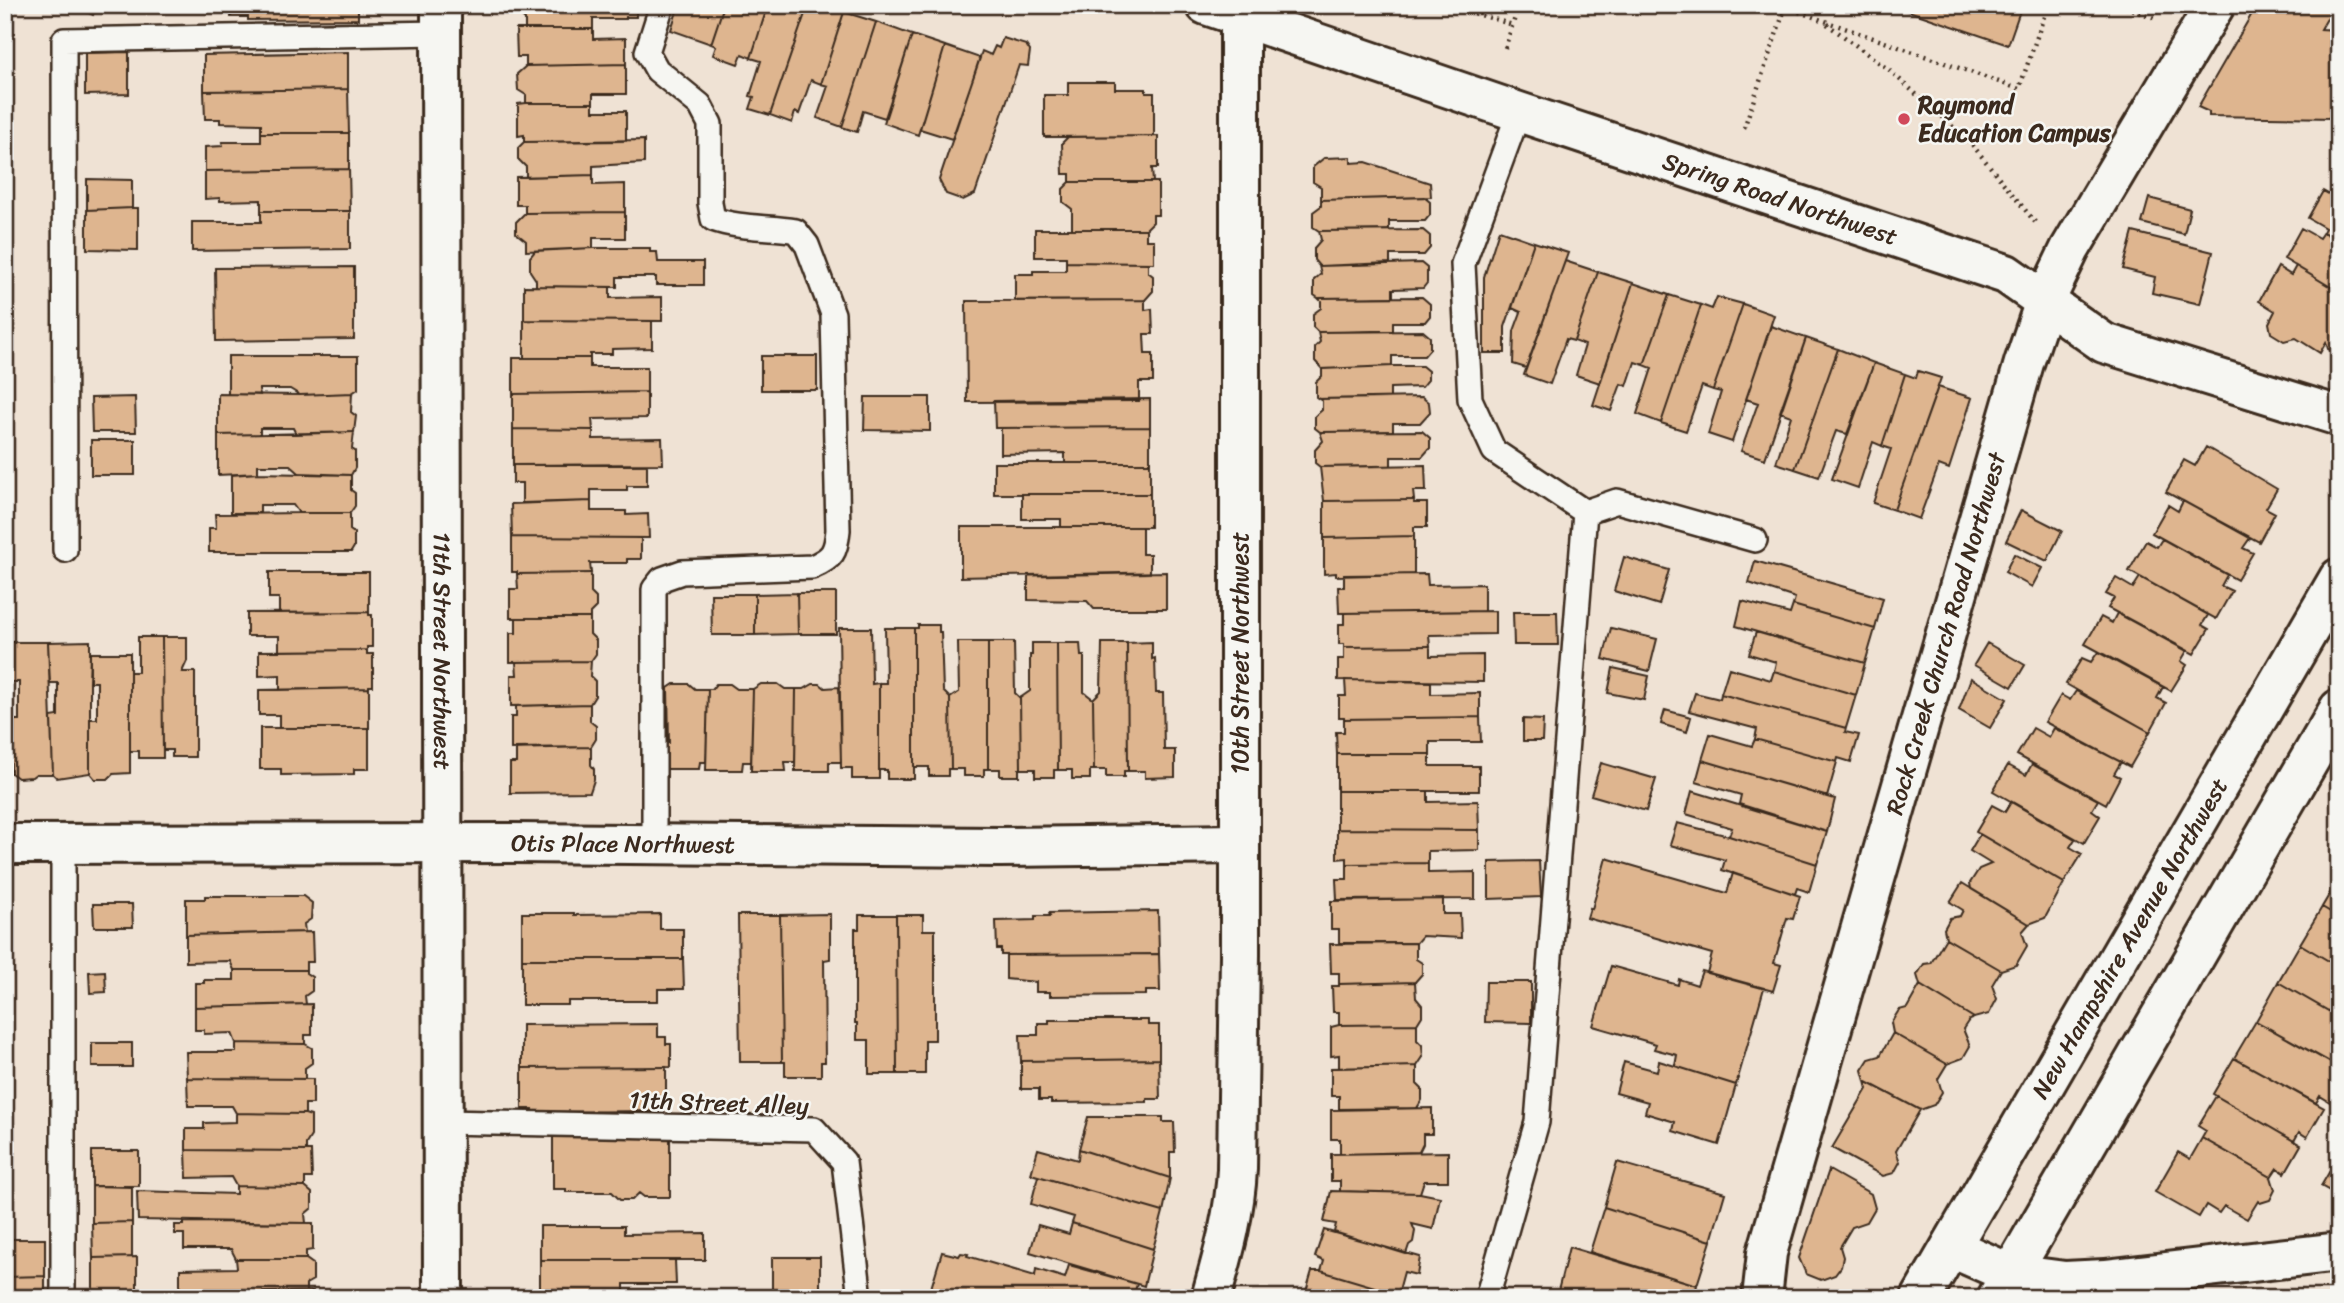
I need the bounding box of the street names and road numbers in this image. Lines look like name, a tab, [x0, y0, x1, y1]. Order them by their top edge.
street label: Spring Road Northwest	[1657, 140, 1903, 258]
street label: Rock Creek Church Road Northwest	[1874, 446, 2018, 820]
street label: 11th Street Northwest	[421, 532, 463, 770]
street label: 10th Street Northwest	[1219, 532, 1261, 774]
street label: New Hampshire Avenue Northwest	[2020, 769, 2240, 1107]
street label: Otis Place Northwest	[511, 822, 735, 866]
street label: 11th Street Alley	[629, 1079, 810, 1127]

